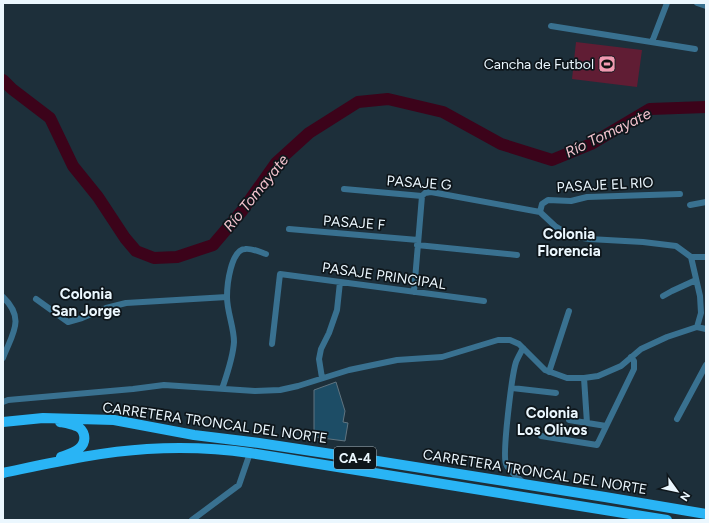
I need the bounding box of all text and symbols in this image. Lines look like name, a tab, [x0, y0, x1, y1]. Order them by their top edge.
sports icon: Cancha de Futbol	[597, 54, 617, 74]
place label: Cancha de Futbol	[484, 56, 594, 73]
water label: Río Tomayate	[562, 104, 654, 162]
water label: Río Tomayate	[220, 151, 292, 235]
street label: PASAJE G	[386, 172, 452, 194]
street label: PASAJE EL RIO	[556, 174, 654, 196]
street label: PASAJE F	[322, 212, 386, 234]
district label: Colonia Florencia	[537, 225, 601, 260]
street label: PASAJE PRINCIPAL	[321, 259, 448, 293]
district label: Colonia San Jorge	[51, 285, 121, 320]
street label: CARRETERA TRONCAL DEL NORTE	[102, 399, 328, 447]
district label: Colonia Los Olivos	[517, 404, 587, 439]
street label: CARRETERA TRONCAL DEL NORTE	[422, 446, 648, 498]
road number: CA-4	[334, 447, 376, 469]
north arrow	[657, 471, 697, 511]
text: N	[677, 489, 693, 503]

